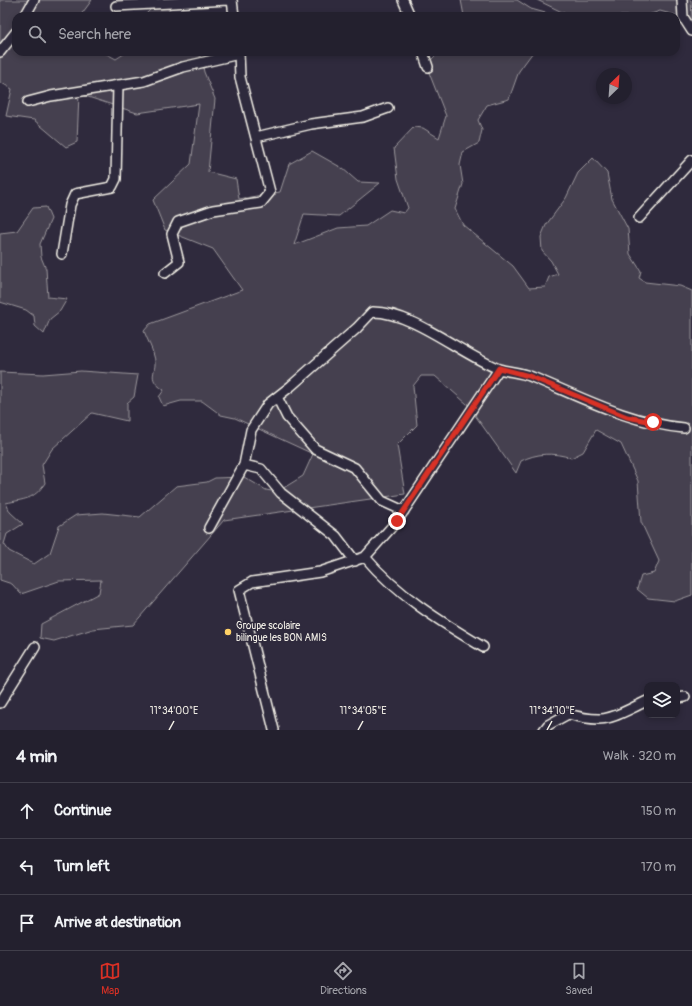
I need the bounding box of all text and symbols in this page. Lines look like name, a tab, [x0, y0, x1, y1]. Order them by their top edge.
search box	[12, 12, 680, 56]
icon: search	[26, 23, 48, 45]
text: Search here	[58, 25, 131, 44]
north arrow	[596, 68, 632, 104]
route start	[644, 413, 662, 431]
route end	[388, 512, 406, 530]
place label: Groupe scolaire bilingue les BON AMIS	[236, 620, 327, 644]
marker: Groupe scolaire bilingue les BON AMIS	[223, 627, 233, 637]
map controls	[644, 682, 680, 718]
button: layers	[644, 682, 680, 718]
text: 11°34'00"E	[150, 705, 198, 717]
text: 11°34'05"E	[339, 705, 387, 717]
text: 11°34'10"E	[529, 705, 575, 717]
text: 4 min	[16, 746, 57, 767]
text: Walk · 320 m	[603, 748, 676, 764]
icon: ahead	[16, 800, 38, 822]
text: Continue	[54, 801, 112, 820]
text: 150 m	[641, 803, 676, 819]
icon: left	[16, 856, 38, 878]
text: Turn left	[54, 857, 110, 876]
text: 170 m	[641, 859, 676, 875]
icon: arrive	[16, 912, 38, 934]
text: Arrive at destination	[54, 913, 181, 932]
tab: Map	[99, 960, 121, 997]
tab: Directions	[320, 960, 367, 997]
tab: Saved	[565, 960, 593, 997]

